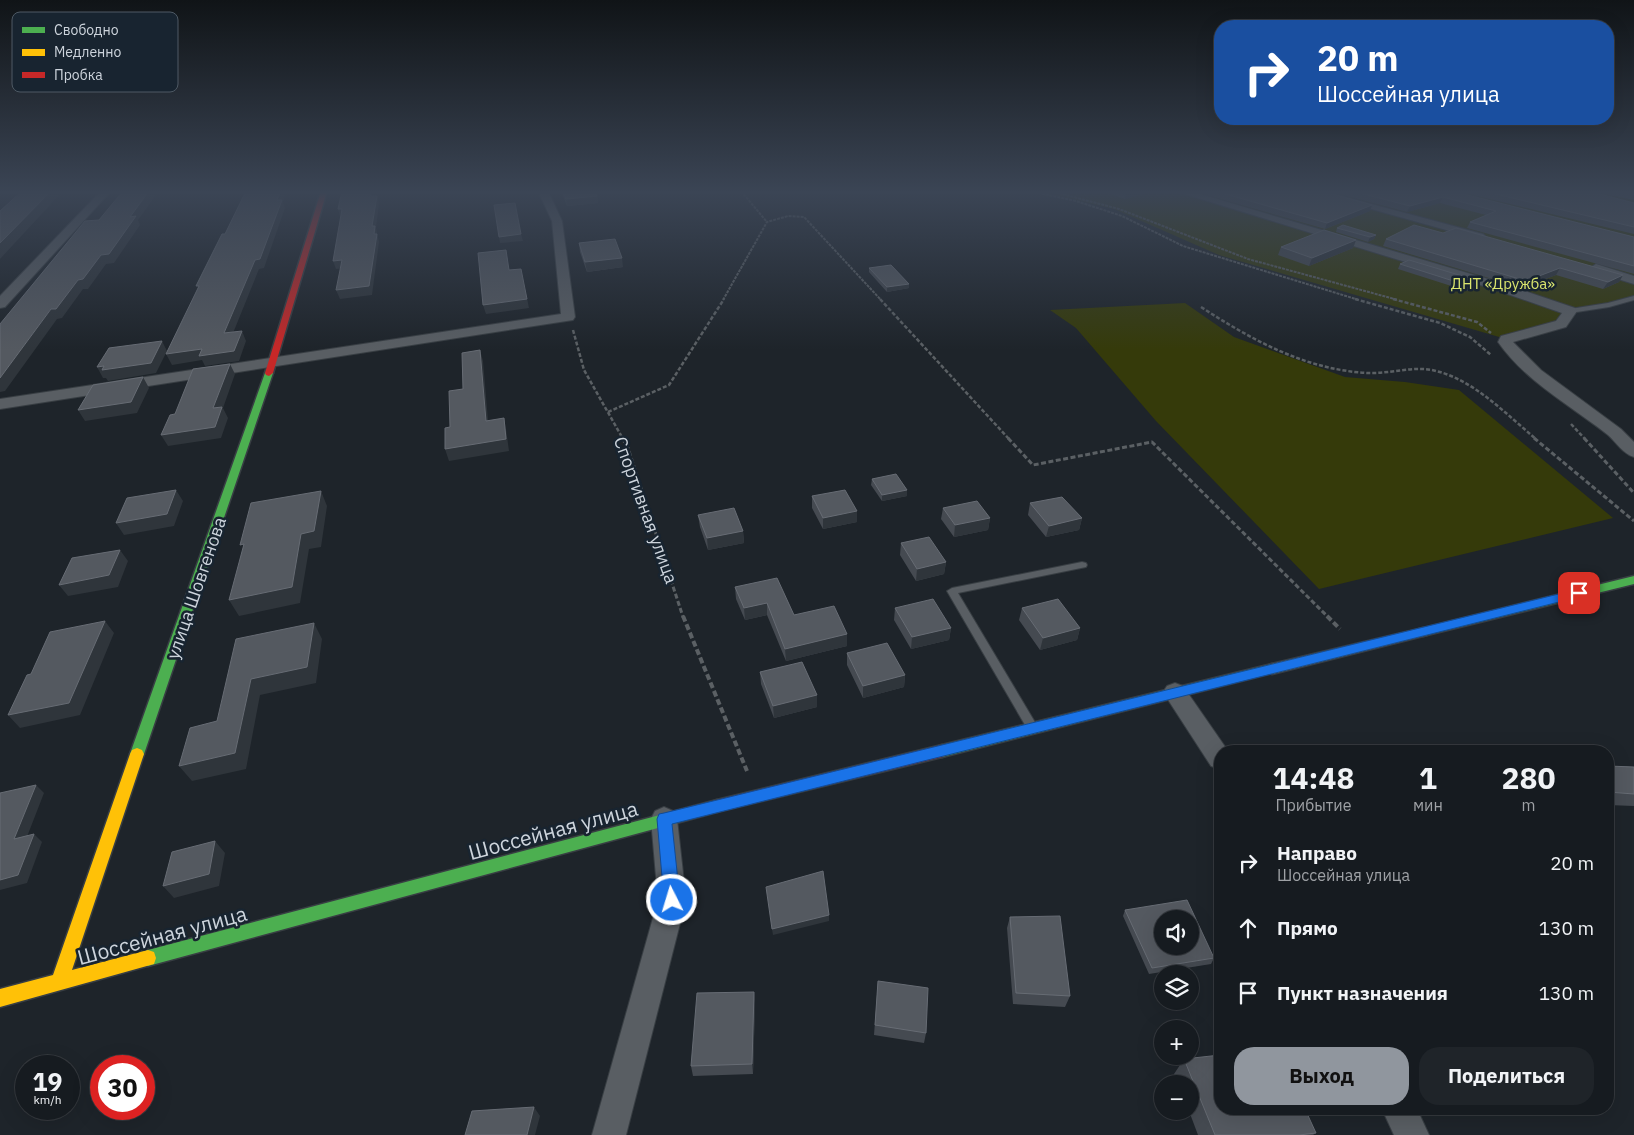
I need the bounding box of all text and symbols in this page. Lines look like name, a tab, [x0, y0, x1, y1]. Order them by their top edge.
legend	[12, 12, 178, 92]
text: Свободно	[54, 21, 119, 39]
text: 20 m	[1317, 35, 1399, 81]
icon: right	[1234, 40, 1299, 105]
text: Медленно	[54, 43, 122, 61]
text: Пробка	[54, 66, 103, 84]
text: Шоссейная улица	[1317, 79, 1500, 108]
park label: ДНТ «Дружба»	[1451, 274, 1555, 293]
street label: Спортивная улица	[609, 433, 683, 587]
street label: улица Шовгенова	[161, 513, 231, 662]
pin	[1558, 572, 1600, 614]
icon: arrive	[1565, 579, 1593, 607]
text: 14:48	[1273, 758, 1354, 797]
text: 1	[1419, 758, 1437, 797]
text: 280	[1501, 758, 1555, 797]
street label: Шоссейная улица	[465, 794, 641, 866]
text: Прибытие	[1275, 795, 1352, 815]
text: мин	[1413, 795, 1443, 815]
text: m	[1521, 795, 1535, 815]
text: Направо	[1277, 841, 1357, 865]
icon: right	[1234, 849, 1262, 877]
text: 20 m	[1550, 851, 1594, 875]
text: Шоссейная улица	[1277, 865, 1410, 885]
position arrow	[645, 873, 697, 925]
street label: Шоссейная улица	[74, 899, 250, 971]
map controls	[1154, 910, 1199, 1120]
button: sound	[1154, 910, 1199, 955]
icon: ahead	[1234, 914, 1262, 942]
text: Прямо	[1277, 916, 1338, 940]
text: 130 m	[1539, 916, 1594, 940]
button: layers	[1154, 965, 1199, 1010]
icon: arrive	[1234, 979, 1262, 1007]
text: Пункт назначения	[1277, 981, 1448, 1005]
text: 130 m	[1539, 981, 1594, 1005]
button: +	[1154, 1020, 1199, 1065]
button: Выход	[1234, 1047, 1409, 1105]
button: Поделиться	[1419, 1047, 1594, 1105]
speed limit sign: 30	[90, 1055, 155, 1120]
text: 19	[32, 1065, 63, 1098]
button: −	[1154, 1075, 1199, 1120]
text: km/h	[33, 1092, 62, 1107]

